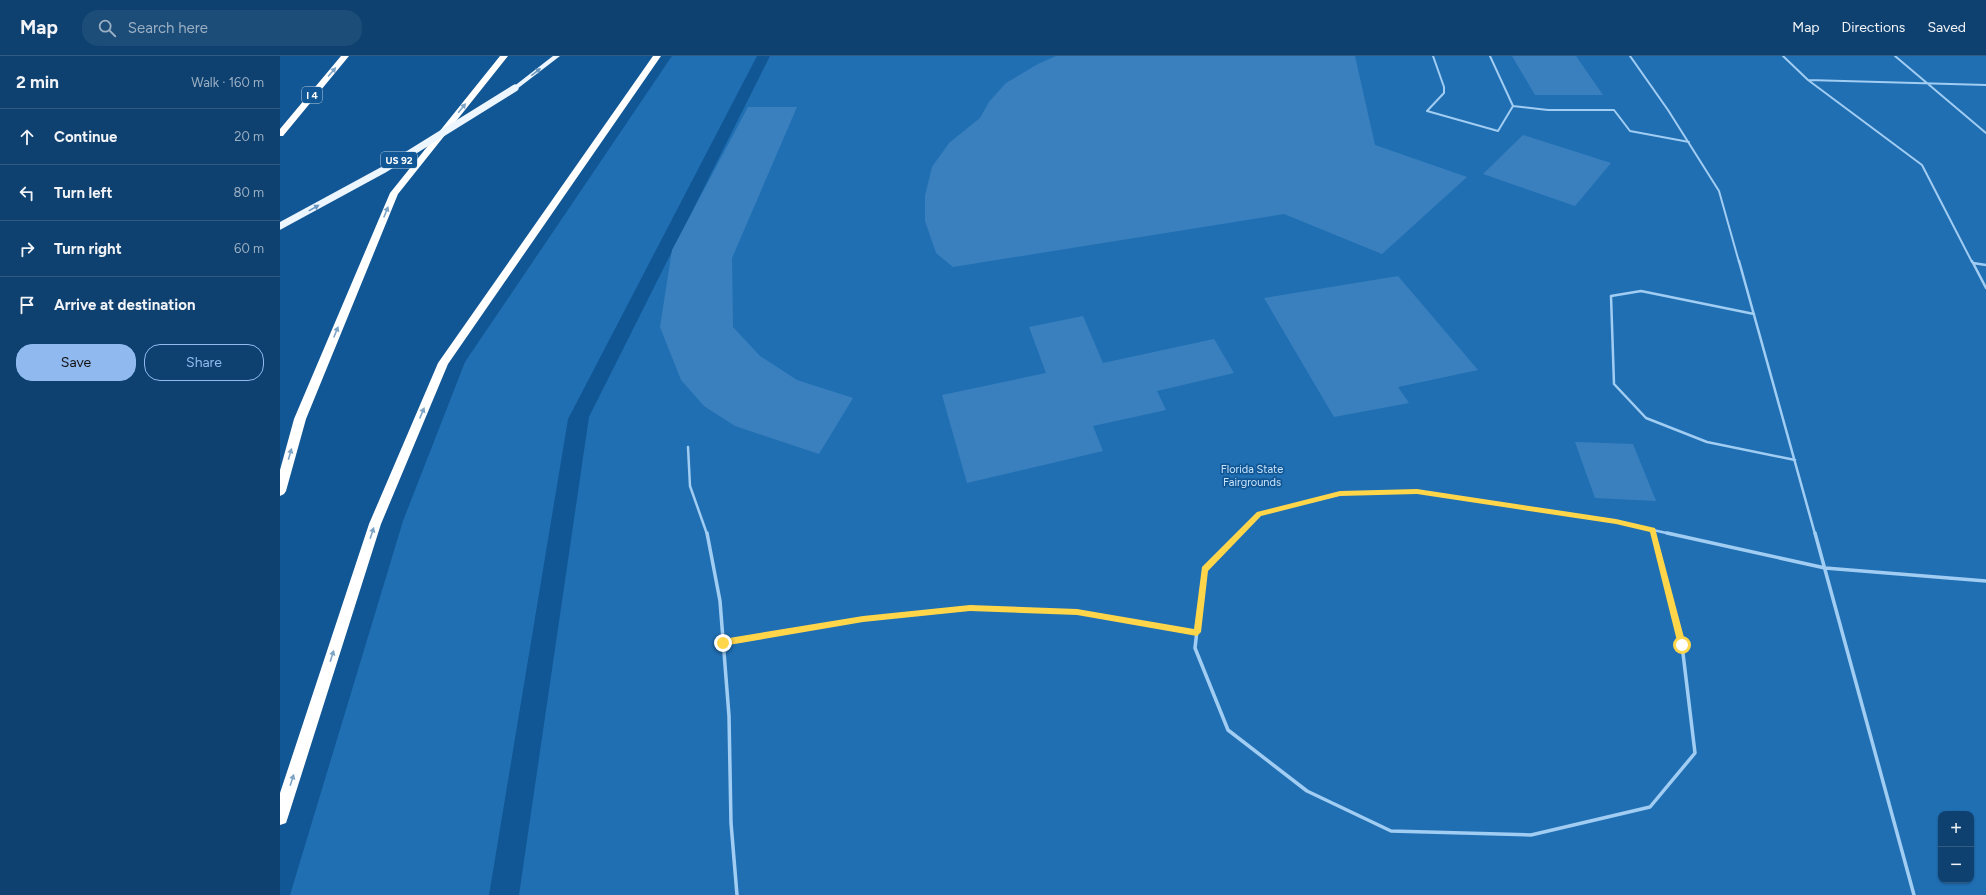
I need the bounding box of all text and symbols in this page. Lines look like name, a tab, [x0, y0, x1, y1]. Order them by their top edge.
search box	[82, 10, 362, 46]
text: Map	[20, 16, 58, 39]
icon: search	[96, 17, 118, 39]
text: Search here	[128, 19, 208, 37]
text: Map	[1792, 19, 1820, 36]
text: Directions	[1842, 19, 1905, 36]
text: Saved	[1927, 19, 1966, 36]
one-way arrow	[327, 66, 336, 77]
one-way arrow	[530, 68, 541, 76]
text: 2 min	[16, 72, 59, 92]
text: Walk · 160 m	[191, 75, 264, 90]
road number: I 4	[302, 87, 322, 103]
one-way arrow	[458, 102, 466, 113]
icon: ahead	[16, 126, 38, 148]
text: Continue	[54, 128, 117, 146]
text: 20 m	[234, 129, 264, 144]
road number: US 92	[381, 152, 417, 168]
icon: left	[16, 182, 38, 204]
text: Turn left	[54, 184, 112, 202]
text: 80 m	[233, 185, 264, 200]
one-way arrow	[308, 204, 320, 211]
one-way arrow	[383, 206, 389, 218]
icon: right	[16, 238, 38, 260]
text: Turn right	[54, 240, 122, 258]
text: 60 m	[234, 241, 264, 256]
icon: arrive	[16, 294, 38, 316]
text: Arrive at destination	[54, 296, 195, 314]
one-way arrow	[333, 327, 339, 338]
button: Save	[16, 344, 136, 381]
button: Share	[144, 344, 264, 381]
one-way arrow	[419, 407, 425, 418]
one-way arrow	[288, 448, 294, 460]
park label: Florida State Fairgrounds	[1221, 463, 1283, 489]
one-way arrow	[370, 526, 376, 538]
route end	[714, 634, 732, 652]
route start	[1673, 636, 1691, 654]
one-way arrow	[329, 650, 335, 662]
one-way arrow	[289, 774, 295, 786]
map controls	[1938, 811, 1974, 883]
button: +	[1938, 811, 1974, 847]
button: −	[1938, 847, 1974, 883]

